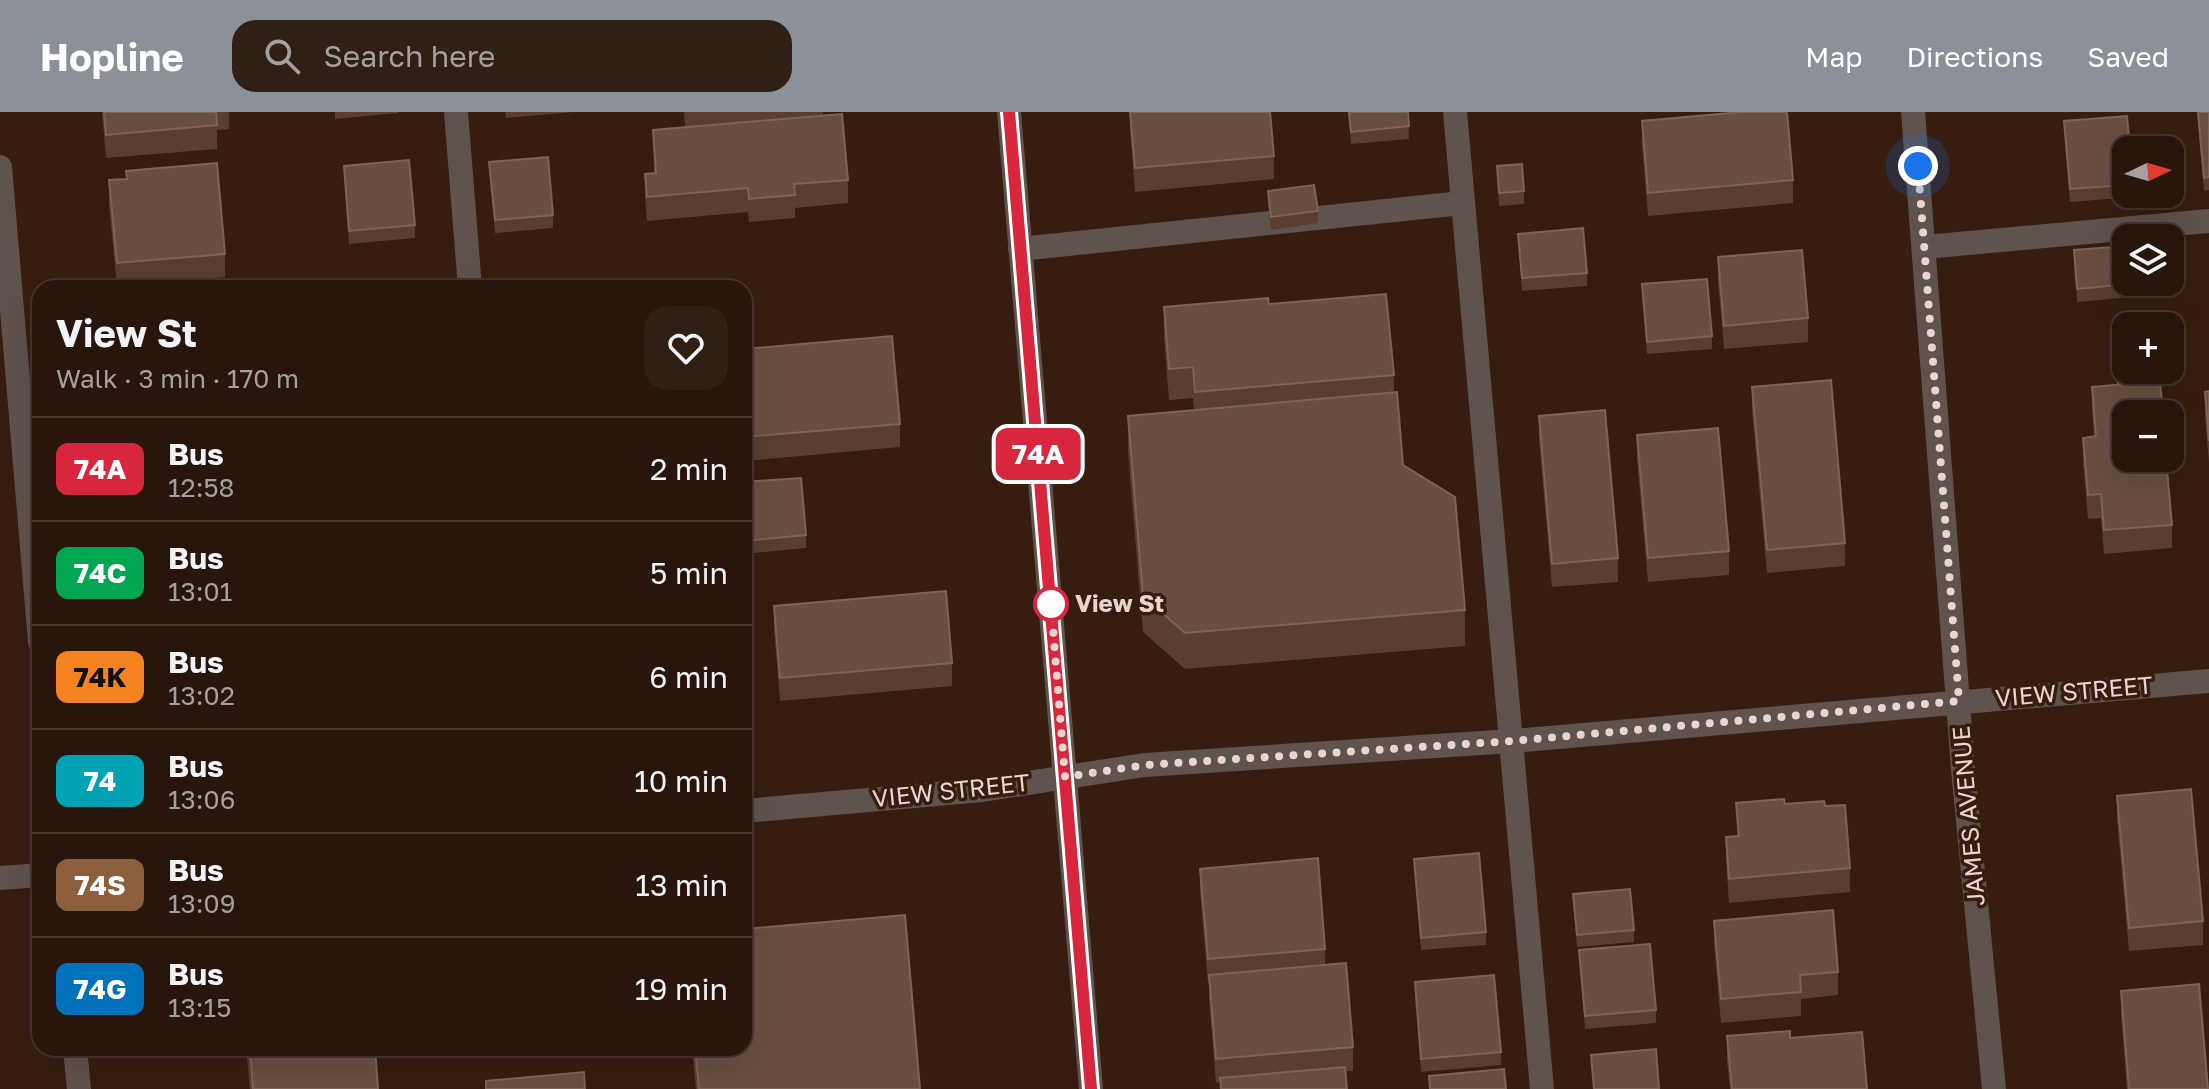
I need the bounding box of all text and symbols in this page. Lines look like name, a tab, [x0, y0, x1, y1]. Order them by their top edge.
search box	[232, 20, 792, 92]
text: Hopline	[40, 34, 184, 79]
icon: search	[260, 34, 304, 78]
text: Search here	[324, 38, 496, 74]
text: Map	[1805, 40, 1862, 73]
text: Directions	[1906, 40, 2043, 73]
text: Saved	[2087, 40, 2169, 73]
north arrow	[2112, 136, 2184, 208]
map controls	[2112, 136, 2184, 472]
your location	[1898, 146, 1938, 186]
button: layers	[2112, 224, 2184, 296]
button: heart	[644, 306, 728, 390]
text: View St	[56, 310, 197, 355]
button: +	[2112, 312, 2184, 384]
text: Walk · 3 min · 170 m	[56, 363, 299, 394]
button: −	[2112, 400, 2184, 472]
line badge: 74A	[992, 428, 1084, 480]
text: Bus	[168, 436, 224, 472]
text: 74A	[1012, 437, 1064, 470]
text: 2 min	[650, 451, 728, 487]
text: 74A	[74, 452, 126, 485]
text: 12:58	[168, 472, 234, 503]
text: Bus	[168, 540, 224, 576]
text: 5 min	[650, 555, 728, 591]
text: 74C	[74, 556, 126, 589]
text: 13:01	[168, 576, 232, 607]
marker: View St	[1034, 587, 1068, 621]
place label: View St	[1075, 588, 1164, 617]
text: Bus	[168, 644, 224, 680]
text: 6 min	[649, 659, 728, 695]
text: 74K	[73, 660, 127, 693]
street label: VIEW STREET	[1994, 669, 2154, 712]
text: 13:02	[168, 680, 235, 711]
street label: JAMES AVENUE	[1945, 725, 1990, 907]
text: Bus	[168, 748, 224, 784]
text: 10 min	[634, 763, 728, 799]
text: 74	[84, 764, 116, 797]
street label: VIEW STREET	[871, 767, 1031, 812]
text: 13:06	[168, 784, 235, 815]
text: Bus	[168, 852, 224, 888]
text: 13 min	[635, 867, 728, 903]
text: 74S	[74, 868, 126, 901]
text: 13:09	[168, 888, 235, 919]
text: Bus	[168, 956, 224, 992]
text: 19 min	[635, 971, 728, 1007]
text: 74G	[73, 972, 127, 1005]
text: 13:15	[168, 992, 231, 1023]

